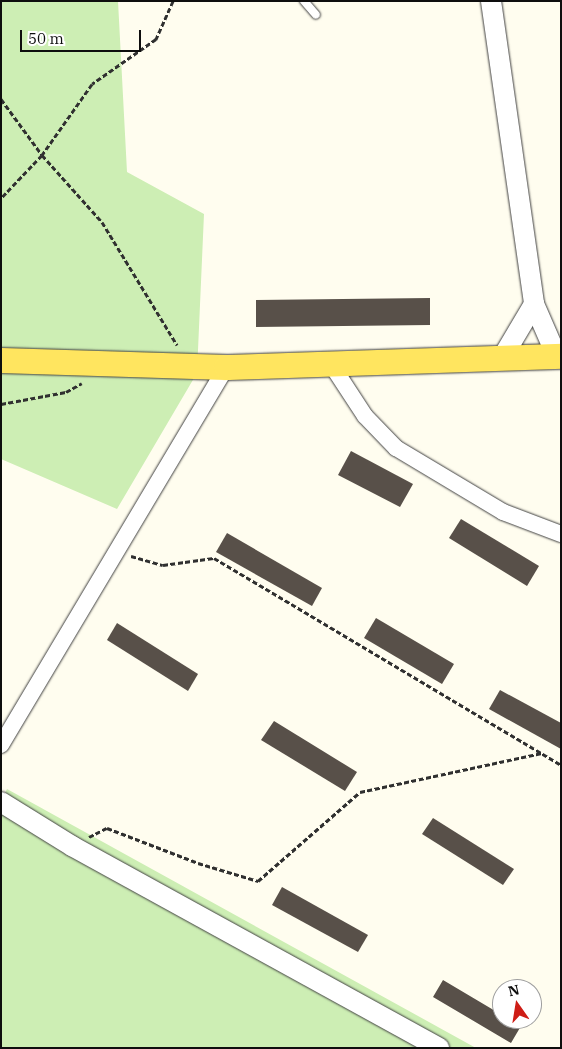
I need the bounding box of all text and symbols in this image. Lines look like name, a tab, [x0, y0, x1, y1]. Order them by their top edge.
scale bar	[22, 20, 144, 52]
text: 50 m	[28, 29, 64, 48]
north arrow	[492, 979, 542, 1029]
text: N	[506, 980, 521, 1000]

